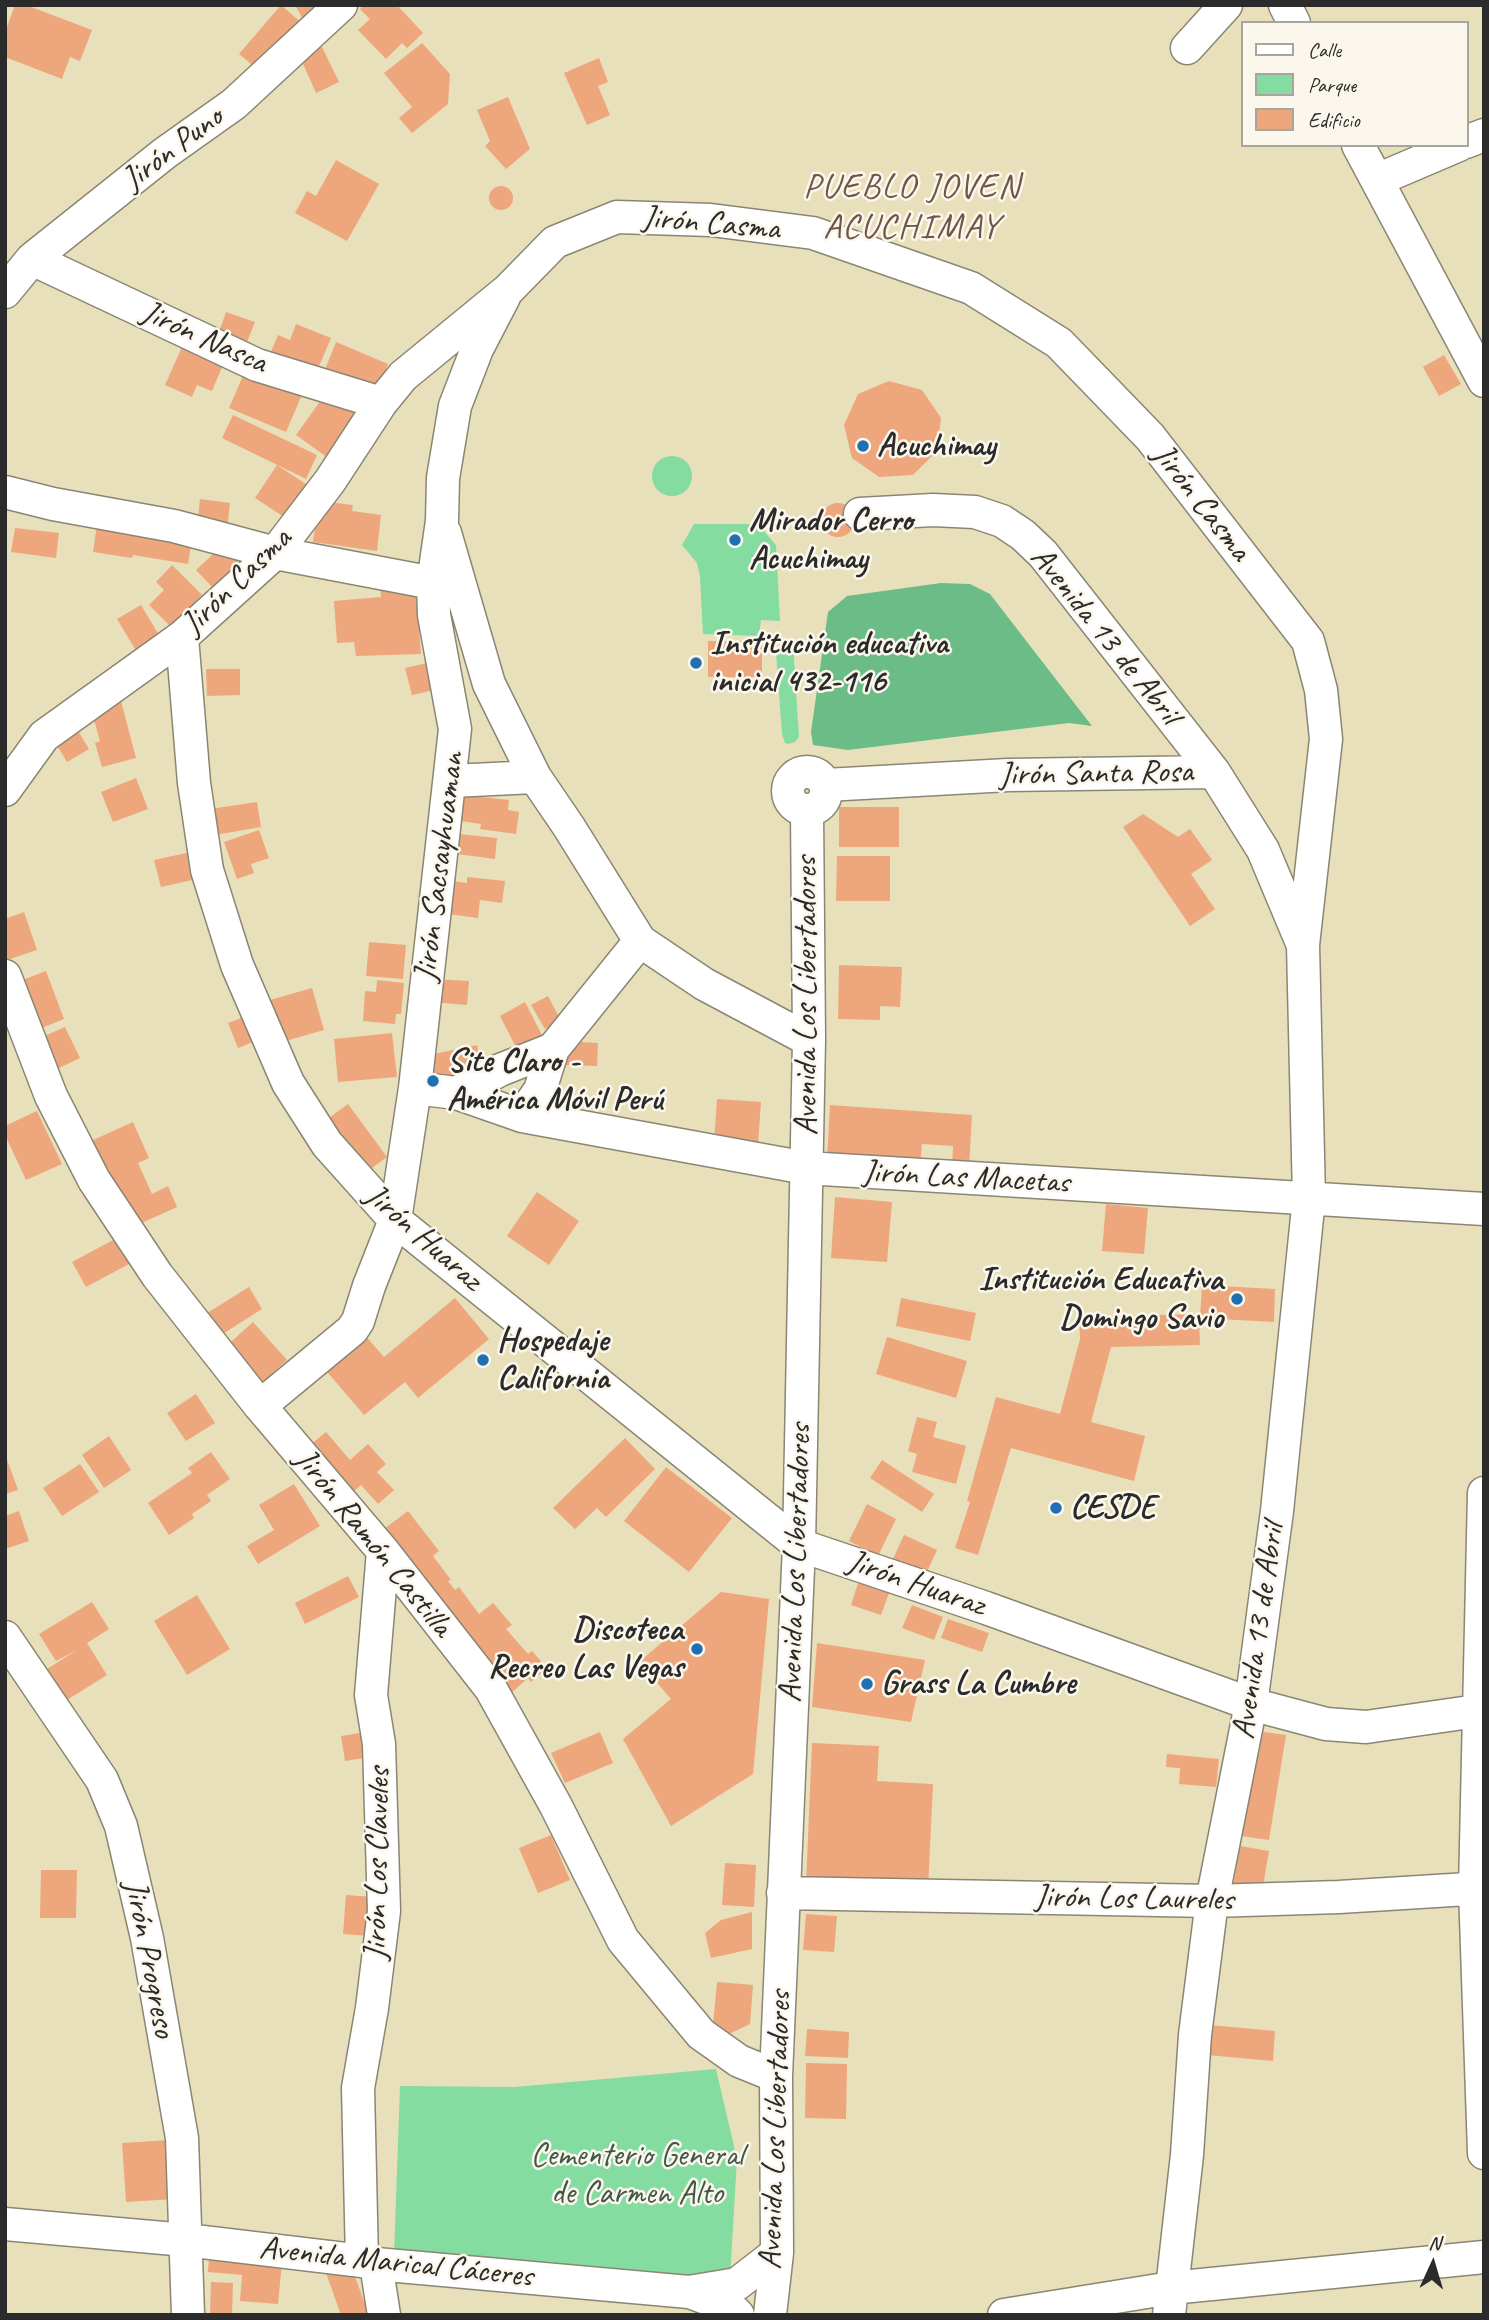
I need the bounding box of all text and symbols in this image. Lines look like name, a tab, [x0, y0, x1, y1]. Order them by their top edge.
legend	[1240, 21, 1468, 147]
text: Calle	[1308, 37, 1341, 63]
text: Parque	[1308, 72, 1356, 98]
street label: Jirón Puno	[115, 98, 231, 200]
text: Edificio	[1308, 107, 1360, 133]
district label: PUEBLO JOVEN ACUCHIMAY	[806, 167, 1018, 249]
street label: Jirón Casma	[641, 198, 781, 250]
street label: Jirón Nasca	[135, 293, 273, 383]
place label: Acuchimay	[877, 426, 996, 466]
street label: Jirón Casma	[1143, 437, 1259, 569]
marker: Acuchimay	[855, 438, 871, 454]
place label: Mirador Cerro Acuchimay	[749, 501, 913, 579]
street label: Jirón Casma	[174, 520, 300, 644]
marker: Mirador Cerro Acuchimay	[727, 532, 743, 548]
street label: Avenida 13 de Abril	[1021, 539, 1189, 733]
place label: Institución educativa inicial 432-116	[710, 624, 948, 702]
marker: Institución educativa inicial 432-116	[688, 655, 704, 671]
street label: Jirón Sacsayhuaman	[406, 750, 474, 984]
street label: Jirón Santa Rosa	[999, 753, 1193, 795]
street label: Avenida Los Libertadores	[787, 857, 827, 1135]
place label: Site Claro - América Móvil Perú	[447, 1042, 662, 1120]
marker: Site Claro - América Móvil Perú	[425, 1073, 441, 1089]
street label: Jirón Las Macetas	[862, 1153, 1070, 1203]
street label: Jirón Huaraz	[356, 1176, 490, 1300]
place label: Institución Educativa Domingo Savio	[979, 1260, 1223, 1338]
marker: Institución Educativa Domingo Savio	[1229, 1291, 1245, 1307]
place label: Hospedaje California	[497, 1321, 609, 1399]
marker: Hospedaje California	[475, 1352, 491, 1368]
street label: Avenida Los Libertadores	[771, 1423, 821, 1703]
street label: Jirón Ramón Castilla	[285, 1441, 461, 1645]
place label: CESDE	[1070, 1488, 1155, 1528]
marker: CESDE	[1048, 1500, 1064, 1516]
street label: Avenida 13 de Abril	[1224, 1521, 1294, 1741]
street label: Jirón Huaraz	[842, 1542, 990, 1626]
place label: Discoteca Recreo Las Vegas	[488, 1610, 683, 1688]
marker: Discoteca Recreo Las Vegas	[689, 1641, 705, 1657]
place label: Grass La Cumbre	[881, 1664, 1076, 1704]
marker: Grass La Cumbre	[859, 1676, 875, 1692]
street label: Jirón Los Claveles	[357, 1767, 399, 1961]
street label: Jirón Progreso	[114, 1877, 184, 2041]
street label: Jirón Los Laureles	[1034, 1877, 1234, 1921]
street label: Avenida Los Libertadores	[751, 1990, 801, 2270]
park label: Cementerio General de Carmen Alto	[530, 2136, 744, 2214]
street label: Avenida Marical Cáceres	[257, 2229, 535, 2297]
north arrow	[1398, 2229, 1468, 2299]
text: N	[1428, 2231, 1441, 2255]

